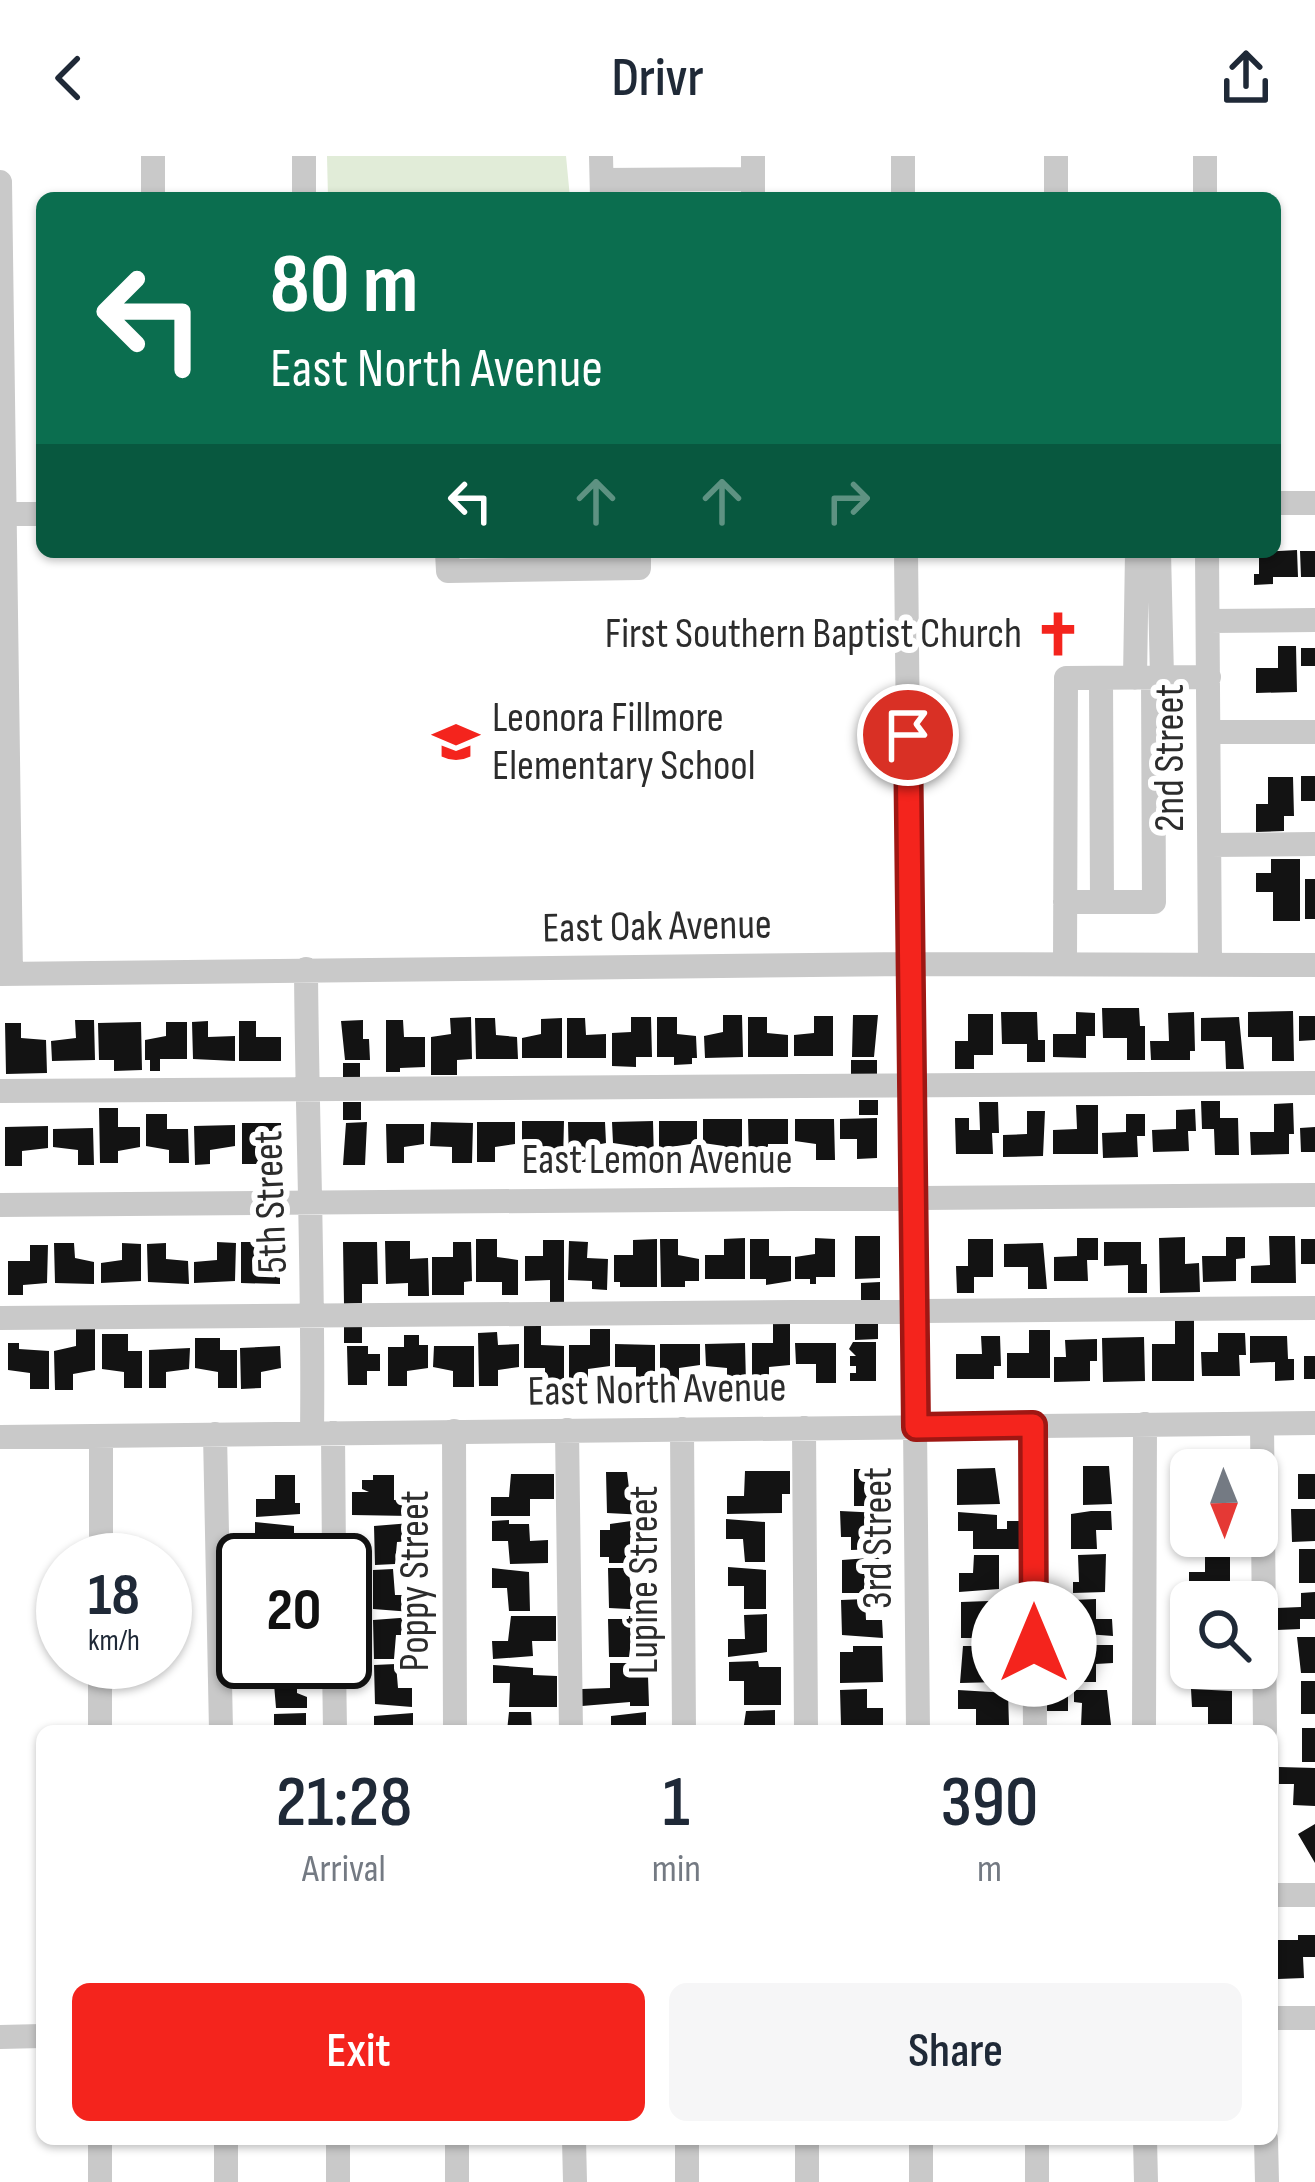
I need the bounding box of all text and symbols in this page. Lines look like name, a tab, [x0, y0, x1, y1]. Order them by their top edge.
icon: back	[36, 45, 102, 111]
icon: share	[1213, 45, 1279, 111]
text: Drivr	[611, 46, 704, 111]
text: 80 m	[270, 235, 418, 336]
icon: left	[72, 240, 228, 396]
text: East North Avenue	[270, 337, 603, 402]
icon: left	[437, 468, 503, 534]
icon: ahead	[563, 468, 629, 534]
icon: ahead	[689, 468, 755, 534]
icon: right	[815, 468, 881, 534]
place label: First Southern Baptist Church	[605, 609, 1022, 660]
church icon: First Southern Baptist Church	[1033, 609, 1083, 659]
pin	[857, 684, 959, 786]
street label: 2nd Street	[1145, 684, 1196, 832]
place label: Leonora Fillmore Elementary School	[492, 693, 756, 792]
icon: arrive	[875, 702, 941, 768]
school or university icon: Leonora Fillmore Elementary School	[431, 717, 481, 767]
street label: East Oak Avenue	[542, 900, 772, 954]
street label: 5th Street	[243, 1130, 299, 1274]
street label: East Lemon Avenue	[521, 1135, 793, 1186]
street label: East North Avenue	[527, 1362, 787, 1418]
north arrow	[1170, 1449, 1278, 1557]
map controls	[1170, 1449, 1278, 1689]
street label: 3rd Street	[853, 1467, 904, 1609]
street label: Lupine Street	[619, 1486, 670, 1674]
street label: Poppy Street	[390, 1490, 441, 1672]
speed limit sign: 20	[216, 1533, 372, 1689]
text: 18	[88, 1560, 140, 1632]
position arrow	[971, 1581, 1097, 1707]
button: search	[1170, 1581, 1278, 1689]
text: km/h	[88, 1623, 140, 1659]
text: 21:28	[276, 1760, 412, 1847]
text: 1	[663, 1760, 690, 1847]
text: 390	[940, 1760, 1038, 1847]
text: Arrival	[302, 1846, 386, 1893]
text: min	[652, 1846, 701, 1893]
text: m	[977, 1846, 1002, 1893]
button: Exit	[72, 1983, 645, 2121]
button: Share	[669, 1983, 1242, 2121]

